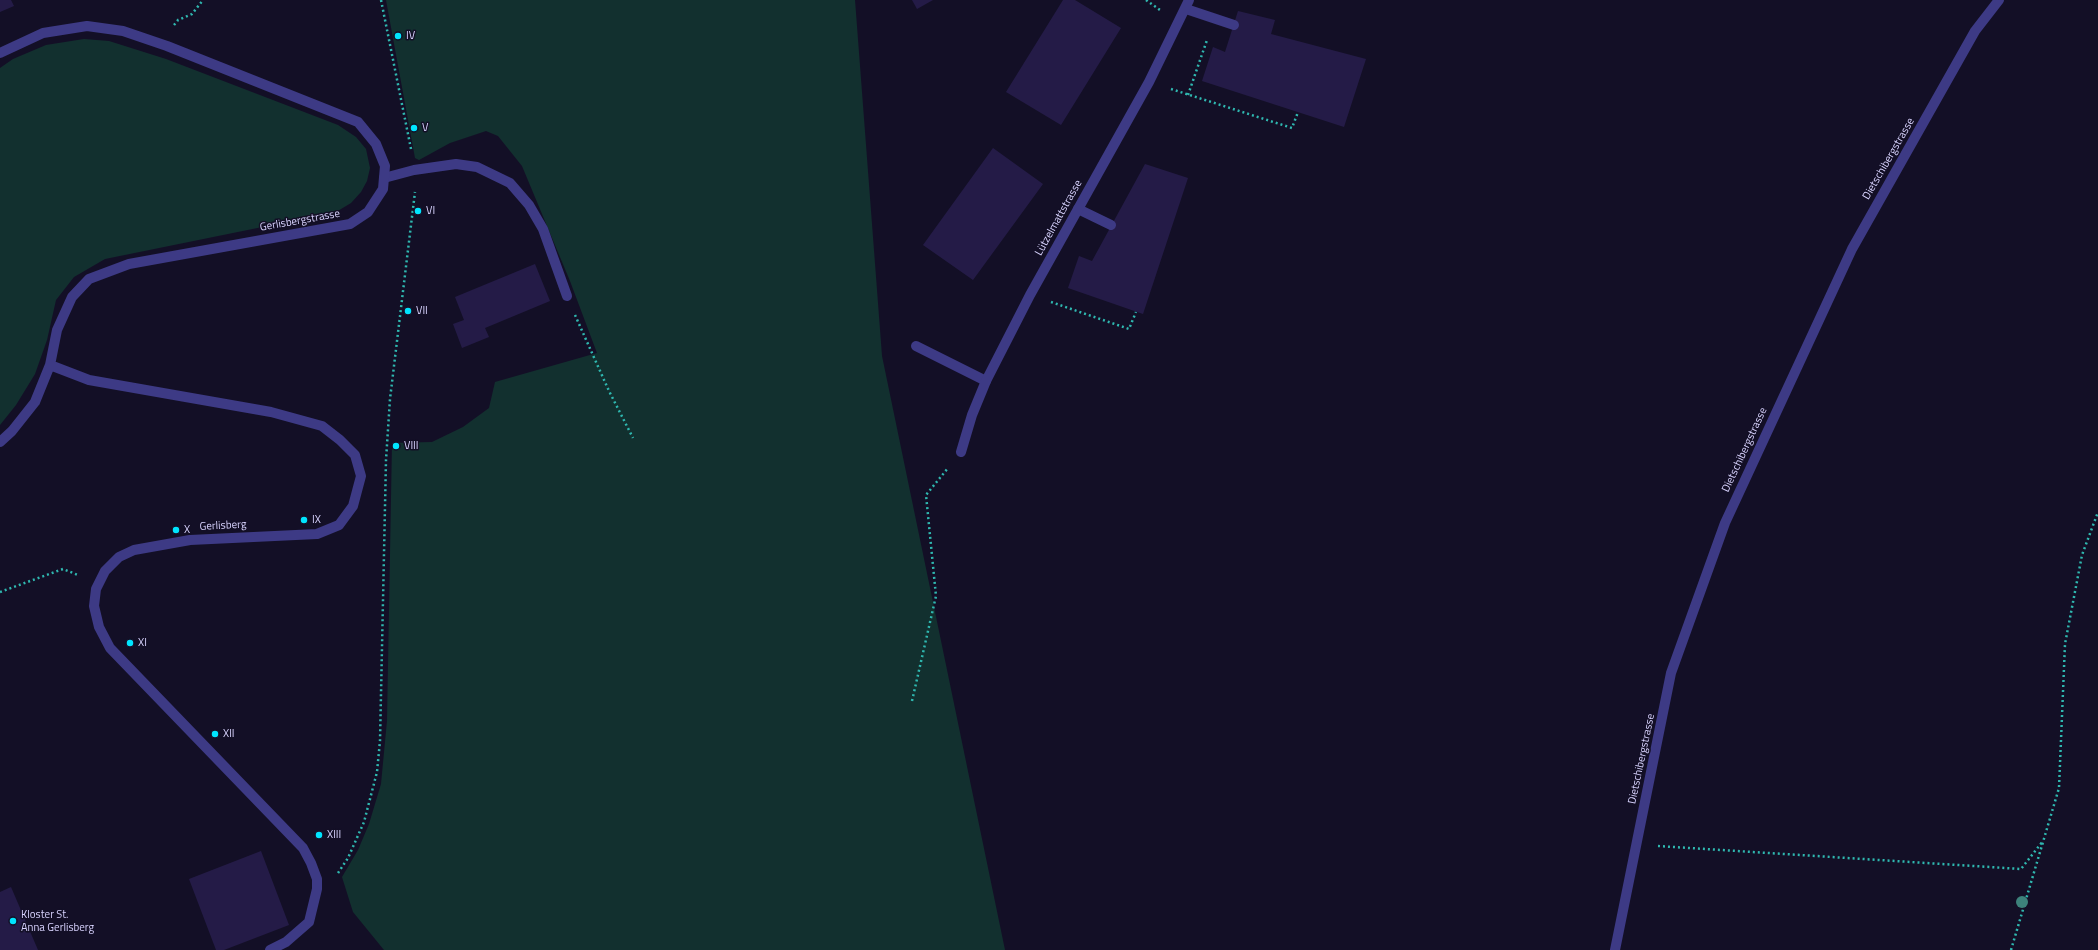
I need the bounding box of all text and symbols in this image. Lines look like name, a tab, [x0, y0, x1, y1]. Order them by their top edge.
place label: IV	[406, 29, 415, 43]
marker: IV	[393, 31, 403, 41]
street label: Dietschibergstrasse	[1860, 116, 1918, 202]
place label: V	[422, 121, 428, 135]
marker: V	[409, 123, 419, 133]
street label: Lützelmattstrasse	[1033, 178, 1085, 258]
place label: VI	[426, 204, 435, 218]
marker: VI	[413, 206, 423, 216]
street label: Gerlisbergstrasse	[259, 207, 341, 235]
place label: VII	[416, 304, 428, 318]
marker: VII	[403, 306, 413, 316]
street label: Dietschibergstrasse	[1720, 406, 1770, 494]
place label: VIII	[404, 439, 419, 453]
marker: VIII	[391, 441, 401, 451]
place label: IX	[312, 513, 321, 527]
marker: IX	[299, 515, 309, 525]
street label: Gerlisberg	[199, 518, 247, 534]
place label: X	[184, 523, 190, 537]
marker: X	[171, 525, 181, 535]
place label: XI	[138, 636, 147, 650]
marker: XI	[125, 638, 135, 648]
street label: Dietschibergstrasse	[1626, 713, 1658, 805]
place label: XII	[223, 727, 235, 741]
marker: XII	[210, 729, 220, 739]
place label: XIII	[327, 828, 341, 842]
marker: XIII	[314, 830, 324, 840]
place label: Kloster St. Anna Gerlisberg	[21, 908, 94, 934]
marker: Kloster St. Anna Gerlisberg	[8, 916, 18, 926]

